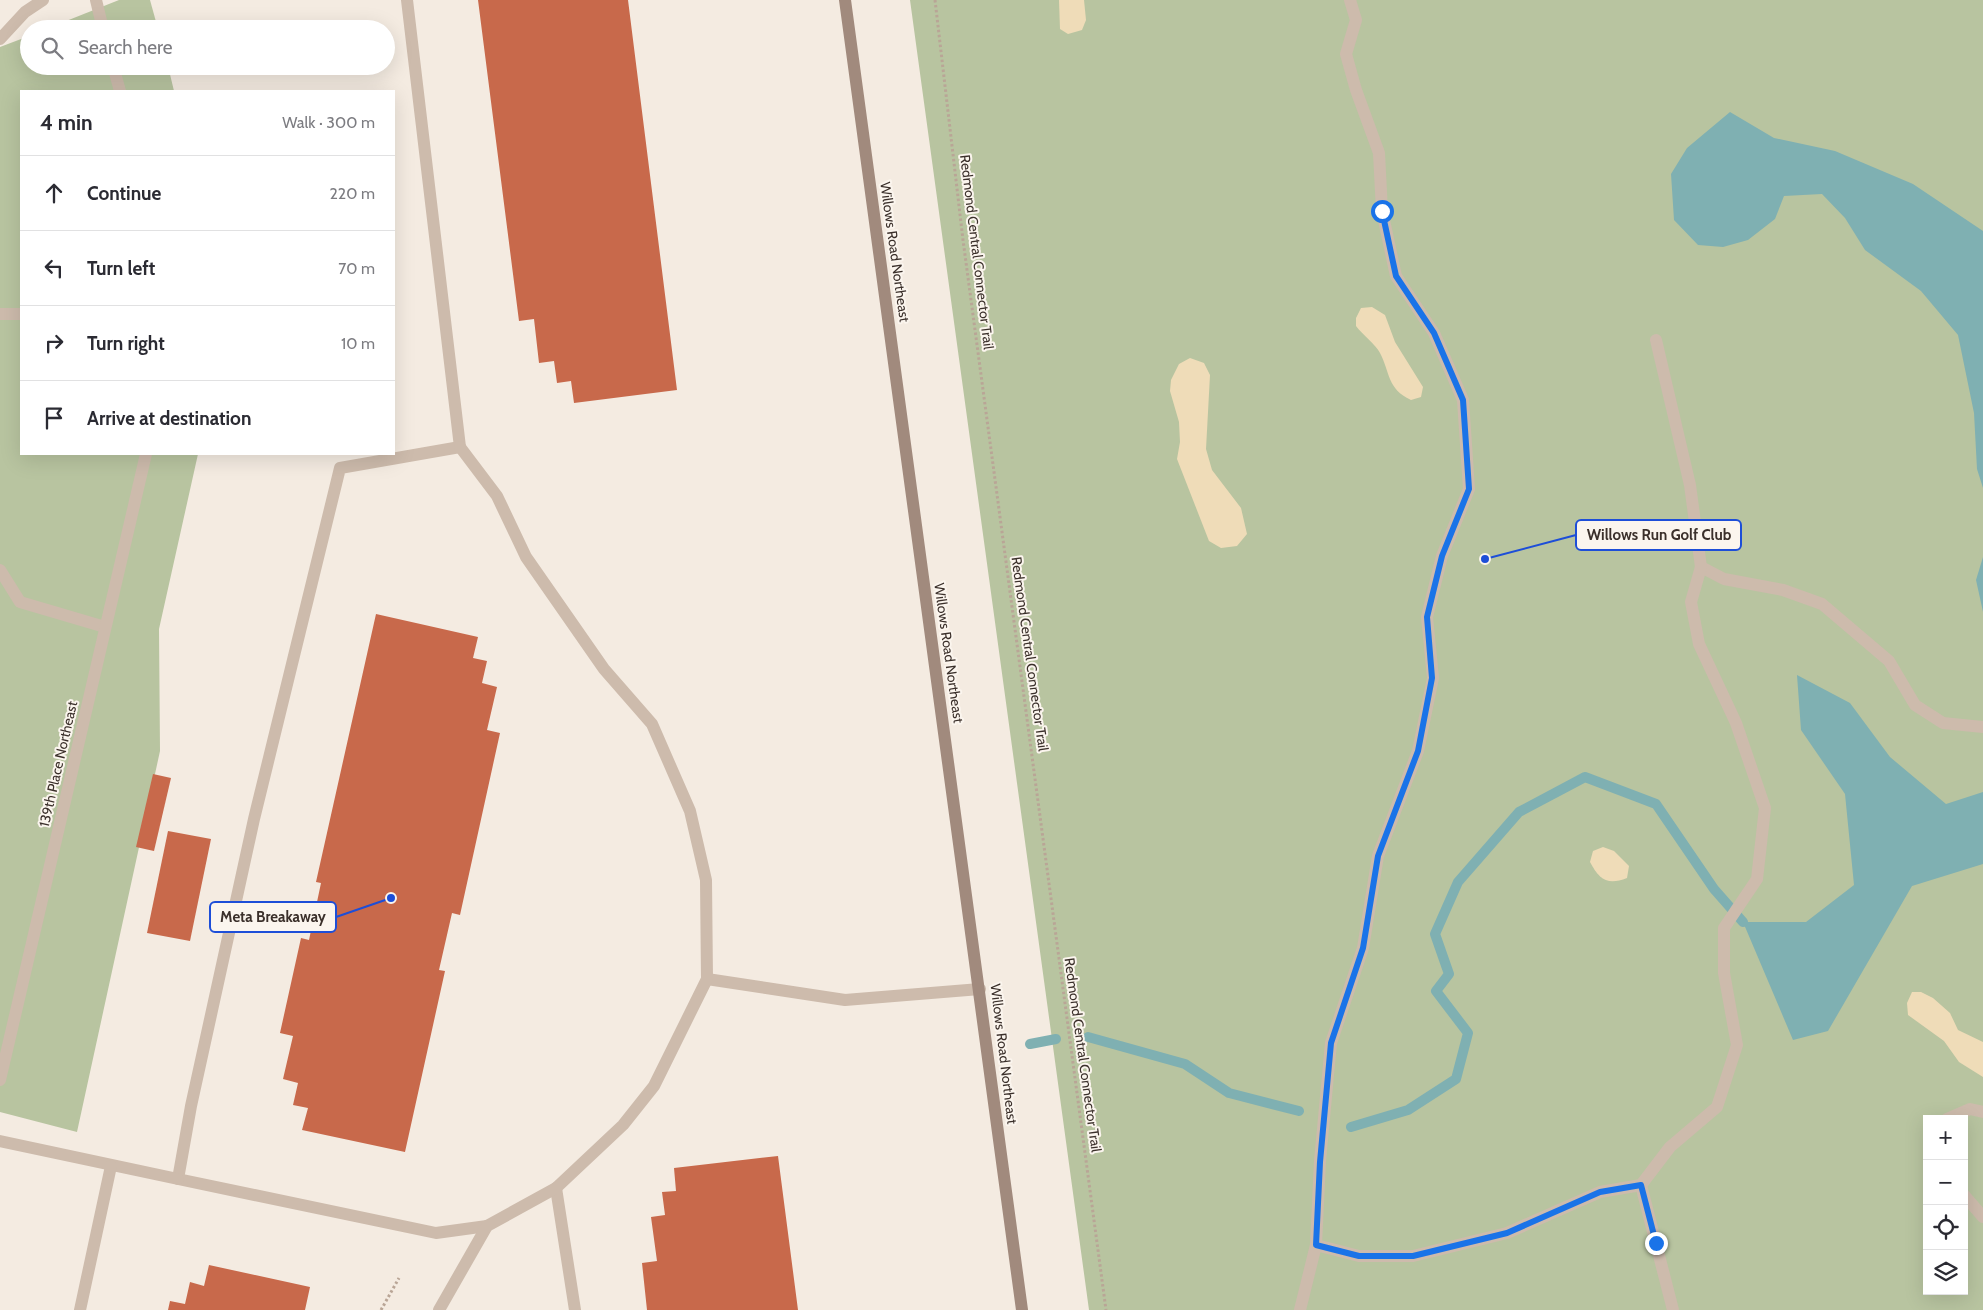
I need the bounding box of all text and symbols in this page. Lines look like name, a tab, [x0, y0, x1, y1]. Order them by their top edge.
search box	[20, 20, 395, 75]
icon: search	[38, 34, 66, 62]
text: Search here	[78, 36, 172, 59]
text: 4 min	[40, 110, 93, 135]
text: Walk · 300 m	[282, 113, 375, 132]
street label: Redmond Central Connector Trail	[956, 154, 998, 351]
icon: ahead	[40, 179, 68, 207]
street label: Willows Road Northeast	[876, 181, 914, 324]
text: Continue	[87, 182, 161, 205]
text: 220 m	[329, 184, 375, 203]
route start	[1371, 200, 1394, 223]
icon: left	[40, 254, 68, 282]
text: Turn left	[87, 257, 155, 280]
text: 70 m	[338, 259, 375, 278]
icon: right	[40, 329, 68, 357]
text: Turn right	[87, 332, 165, 355]
text: 10 m	[341, 334, 375, 353]
icon: arrive	[40, 404, 68, 432]
text: Arrive at destination	[87, 407, 251, 430]
callout: Willows Run Golf Club	[1576, 520, 1741, 550]
text: Willows Run Golf Club	[1587, 526, 1732, 544]
street label: Redmond Central Connector Trail	[1007, 556, 1053, 753]
street label: Willows Road Northeast	[930, 582, 968, 725]
street label: 139th Place Northeast	[35, 699, 81, 829]
callout: Meta Breakaway	[210, 902, 336, 932]
text: Meta Breakaway	[220, 908, 327, 926]
street label: Redmond Central Connector Trail	[1060, 957, 1106, 1154]
street label: Willows Road Northeast	[986, 983, 1022, 1126]
map controls	[1923, 1115, 1968, 1295]
button: +	[1923, 1115, 1968, 1160]
button: −	[1923, 1160, 1968, 1205]
button: locate	[1923, 1205, 1968, 1250]
route end	[1645, 1232, 1668, 1255]
button: layers	[1923, 1250, 1968, 1295]

